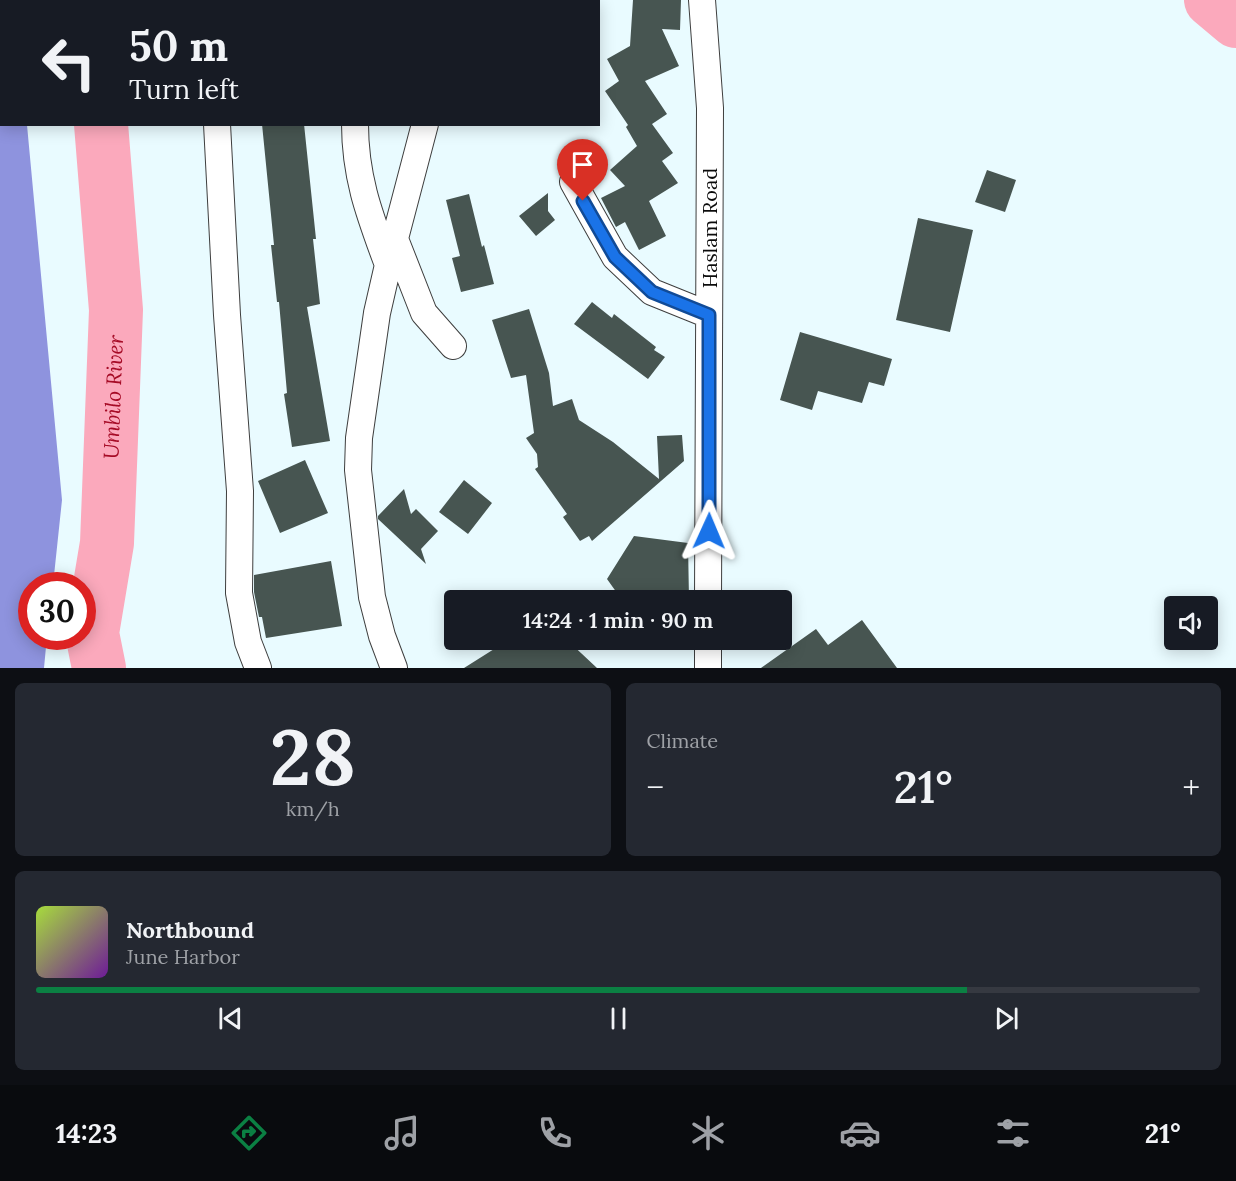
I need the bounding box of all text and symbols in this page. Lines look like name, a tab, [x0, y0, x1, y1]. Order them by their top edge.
text: 50 m	[129, 19, 228, 73]
icon: left	[30, 24, 108, 102]
text: Turn left	[129, 72, 239, 106]
pin	[557, 139, 608, 201]
icon: arrive	[566, 148, 599, 181]
street label: Haslam Road	[697, 168, 722, 288]
water label: Umbilo River	[97, 334, 129, 460]
position arrow	[677, 499, 741, 563]
speed limit sign: 30	[18, 572, 96, 650]
map controls	[1164, 596, 1218, 650]
button: sound	[1164, 596, 1218, 650]
text: 14:24 · 1 min · 90 m	[523, 606, 713, 634]
text: 28	[270, 707, 356, 806]
text: Climate	[647, 728, 718, 753]
text: 21°	[894, 758, 953, 815]
text: −	[647, 766, 664, 808]
text: +	[1182, 766, 1200, 808]
text: km/h	[286, 796, 340, 821]
text: Northbound	[126, 916, 254, 944]
text: June Harbor	[126, 944, 240, 969]
icon: previous	[214, 1002, 247, 1035]
icon: pause	[602, 1002, 635, 1035]
icon: next	[990, 1002, 1023, 1035]
icon: directions	[228, 1112, 270, 1154]
icon: music	[381, 1112, 423, 1154]
icon: phone	[534, 1112, 576, 1154]
icon: climate	[687, 1112, 729, 1154]
icon: car	[839, 1112, 881, 1154]
icon: filters	[992, 1112, 1034, 1154]
text: 14:23	[55, 1116, 117, 1150]
text: 21°	[1145, 1116, 1181, 1150]

